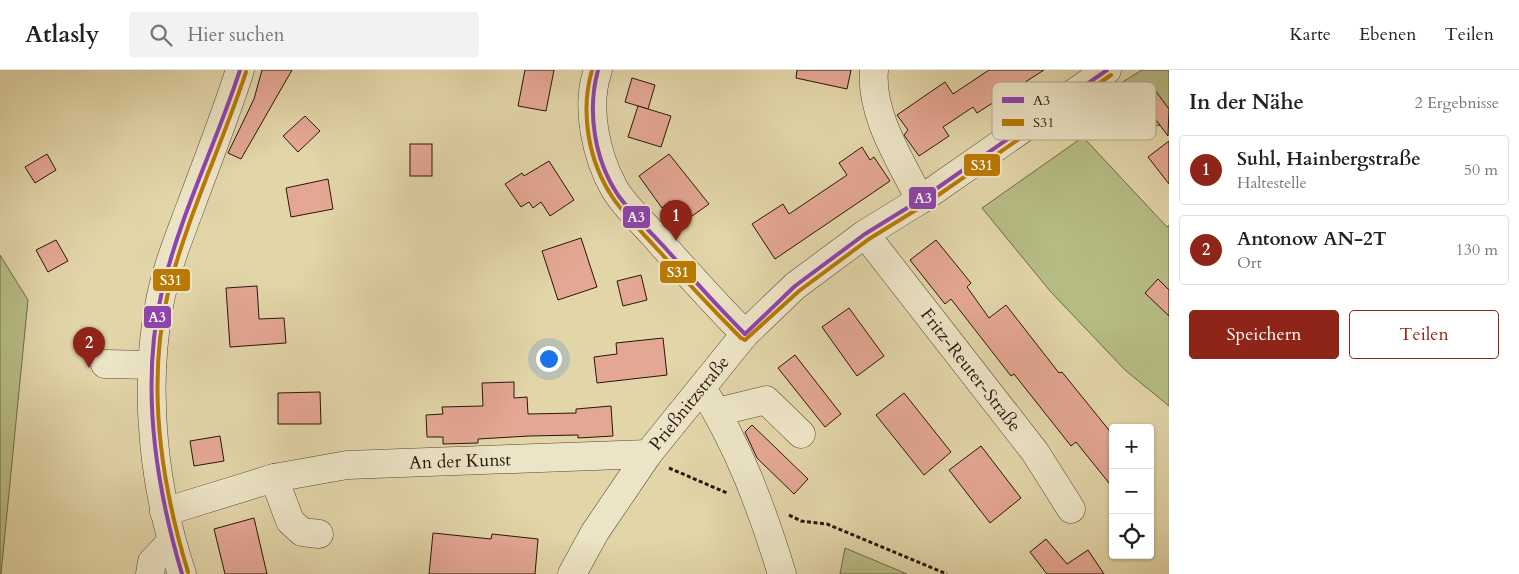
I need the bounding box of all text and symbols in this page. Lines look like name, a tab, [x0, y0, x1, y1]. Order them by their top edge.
search box	[129, 12, 479, 57]
text: Atlasly	[25, 18, 99, 51]
icon: search	[147, 21, 175, 49]
text: Hier suchen	[187, 22, 285, 48]
text: Karte	[1289, 22, 1331, 47]
text: Ebenen	[1359, 22, 1417, 47]
text: Teilen	[1445, 22, 1494, 47]
legend	[992, 82, 1156, 140]
text: In der Nähe	[1189, 88, 1304, 117]
text: A3	[1033, 91, 1050, 110]
text: 2 Ergebnisse	[1414, 92, 1499, 114]
text: S31	[1033, 113, 1054, 132]
text: Suhl, Hainbergstraße	[1237, 146, 1421, 172]
line badge: S31	[963, 153, 1001, 177]
text: S31	[971, 156, 993, 175]
text: 1	[1202, 159, 1210, 181]
text: 50 m	[1464, 159, 1498, 181]
text: Haltestelle	[1237, 172, 1307, 194]
line badge: A3	[908, 186, 937, 210]
text: A3	[914, 189, 932, 208]
pin: 1	[660, 200, 692, 241]
line badge: A3	[622, 205, 651, 229]
text: A3	[627, 208, 645, 227]
text: Antonow AN-2T	[1237, 226, 1387, 252]
text: 2	[1202, 239, 1210, 261]
text: 130 m	[1456, 239, 1498, 261]
text: Ort	[1237, 252, 1262, 274]
line badge: S31	[659, 260, 697, 284]
text: S31	[667, 263, 689, 282]
line badge: S31	[152, 268, 191, 292]
text: S31	[160, 271, 182, 290]
street label: Fritz-Reuter-Straße	[914, 303, 1027, 437]
line badge: A3	[143, 305, 172, 329]
text: A3	[148, 308, 166, 327]
button: Speichern	[1189, 310, 1339, 359]
button: Teilen	[1349, 310, 1499, 359]
pin: 2	[73, 327, 105, 368]
your location	[536, 346, 562, 372]
street label: Prießnitzstraße	[643, 351, 735, 456]
map controls	[1109, 424, 1154, 559]
button: +	[1109, 424, 1154, 469]
street label: An der Kunst	[408, 447, 512, 476]
button: −	[1109, 469, 1154, 514]
button: locate	[1109, 514, 1154, 559]

